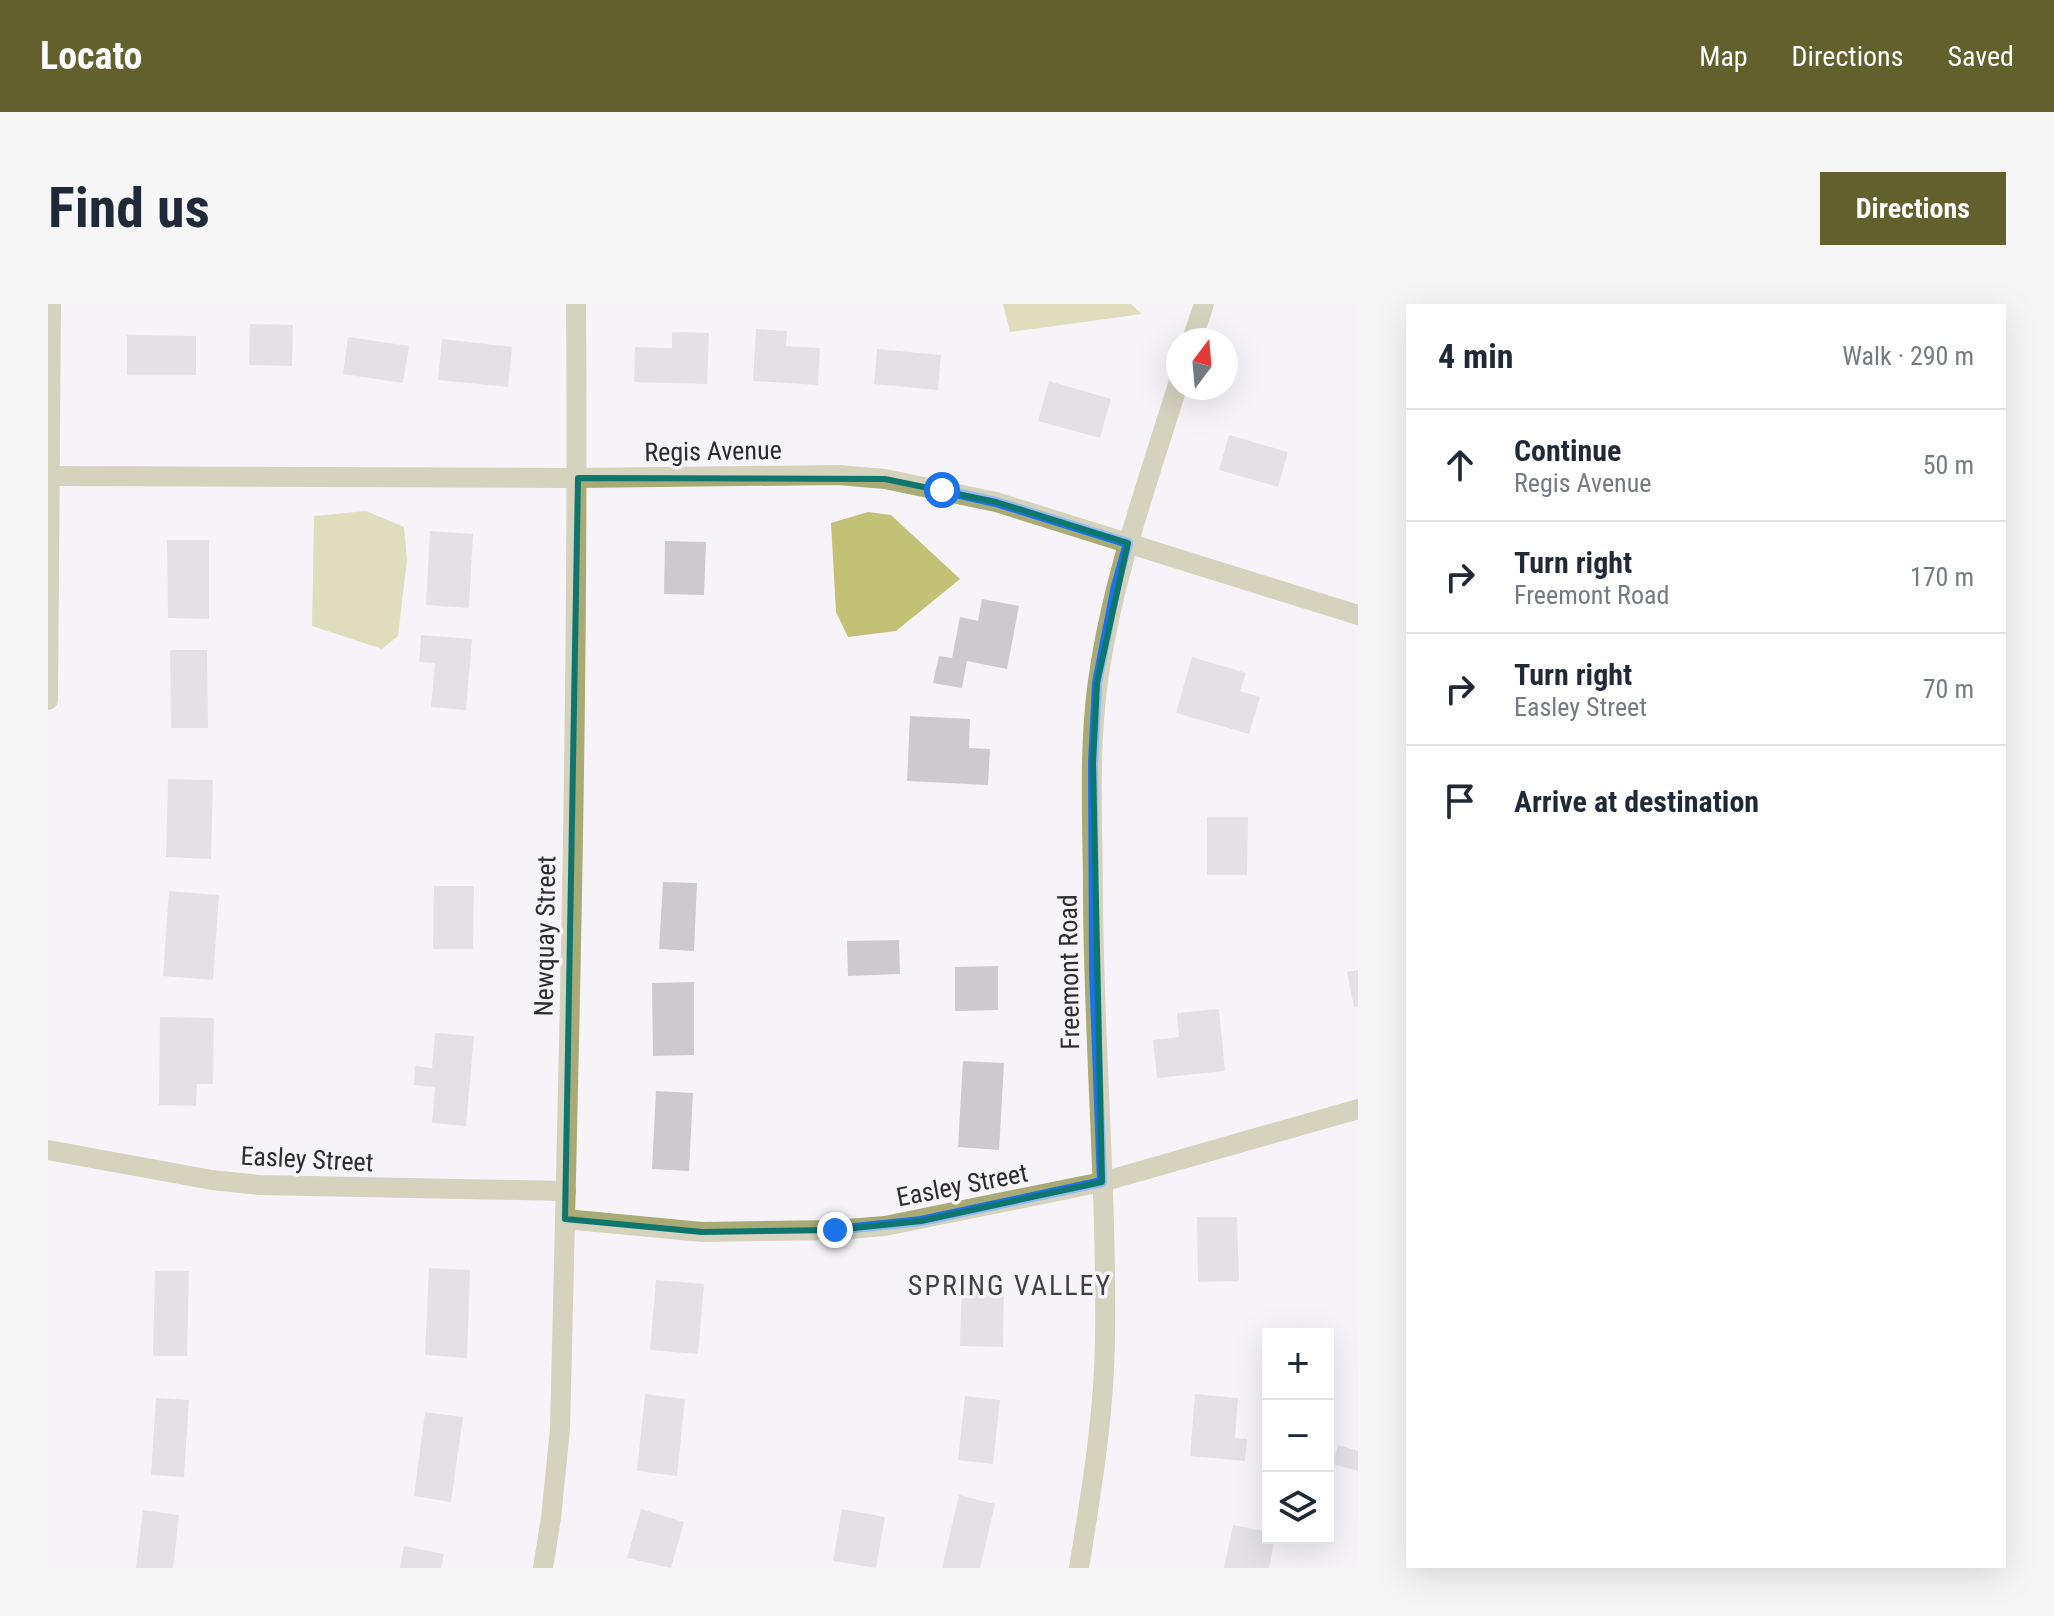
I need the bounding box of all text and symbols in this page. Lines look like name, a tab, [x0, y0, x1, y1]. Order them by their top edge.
text: Locato	[40, 34, 142, 78]
text: Map	[1699, 40, 1748, 73]
text: Directions	[1792, 40, 1903, 73]
text: Saved	[1947, 40, 2014, 73]
button: Directions	[1820, 172, 2006, 245]
text: Find us	[48, 175, 210, 241]
north arrow	[1166, 328, 1238, 400]
text: 4 min	[1438, 336, 1514, 376]
text: Walk · 290 m	[1842, 341, 1974, 371]
text: Continue	[1514, 433, 1621, 468]
street label: Regis Avenue	[644, 435, 782, 467]
icon: ahead	[1438, 443, 1482, 487]
text: 50 m	[1923, 450, 1974, 480]
text: Regis Avenue	[1514, 468, 1651, 498]
route start	[924, 472, 960, 508]
text: Turn right	[1514, 545, 1632, 580]
icon: right	[1438, 555, 1482, 599]
text: 170 m	[1910, 562, 1974, 592]
text: Freemont Road	[1514, 580, 1669, 610]
text: Turn right	[1514, 657, 1632, 692]
icon: right	[1438, 667, 1482, 711]
text: 70 m	[1923, 674, 1974, 704]
text: Easley Street	[1514, 692, 1647, 722]
icon: arrive	[1438, 779, 1482, 823]
text: Arrive at destination	[1514, 784, 1759, 819]
street label: Newquay Street	[529, 855, 561, 1017]
street label: Freemont Road	[1053, 894, 1085, 1050]
street label: Easley Street	[240, 1141, 374, 1177]
street label: Easley Street	[894, 1158, 1030, 1212]
route end	[817, 1212, 853, 1248]
district label: SPRING VALLEY	[908, 1269, 1112, 1302]
map controls	[1262, 1328, 1334, 1544]
button: +	[1262, 1328, 1334, 1400]
button: −	[1262, 1400, 1334, 1472]
button: layers	[1262, 1472, 1334, 1544]

